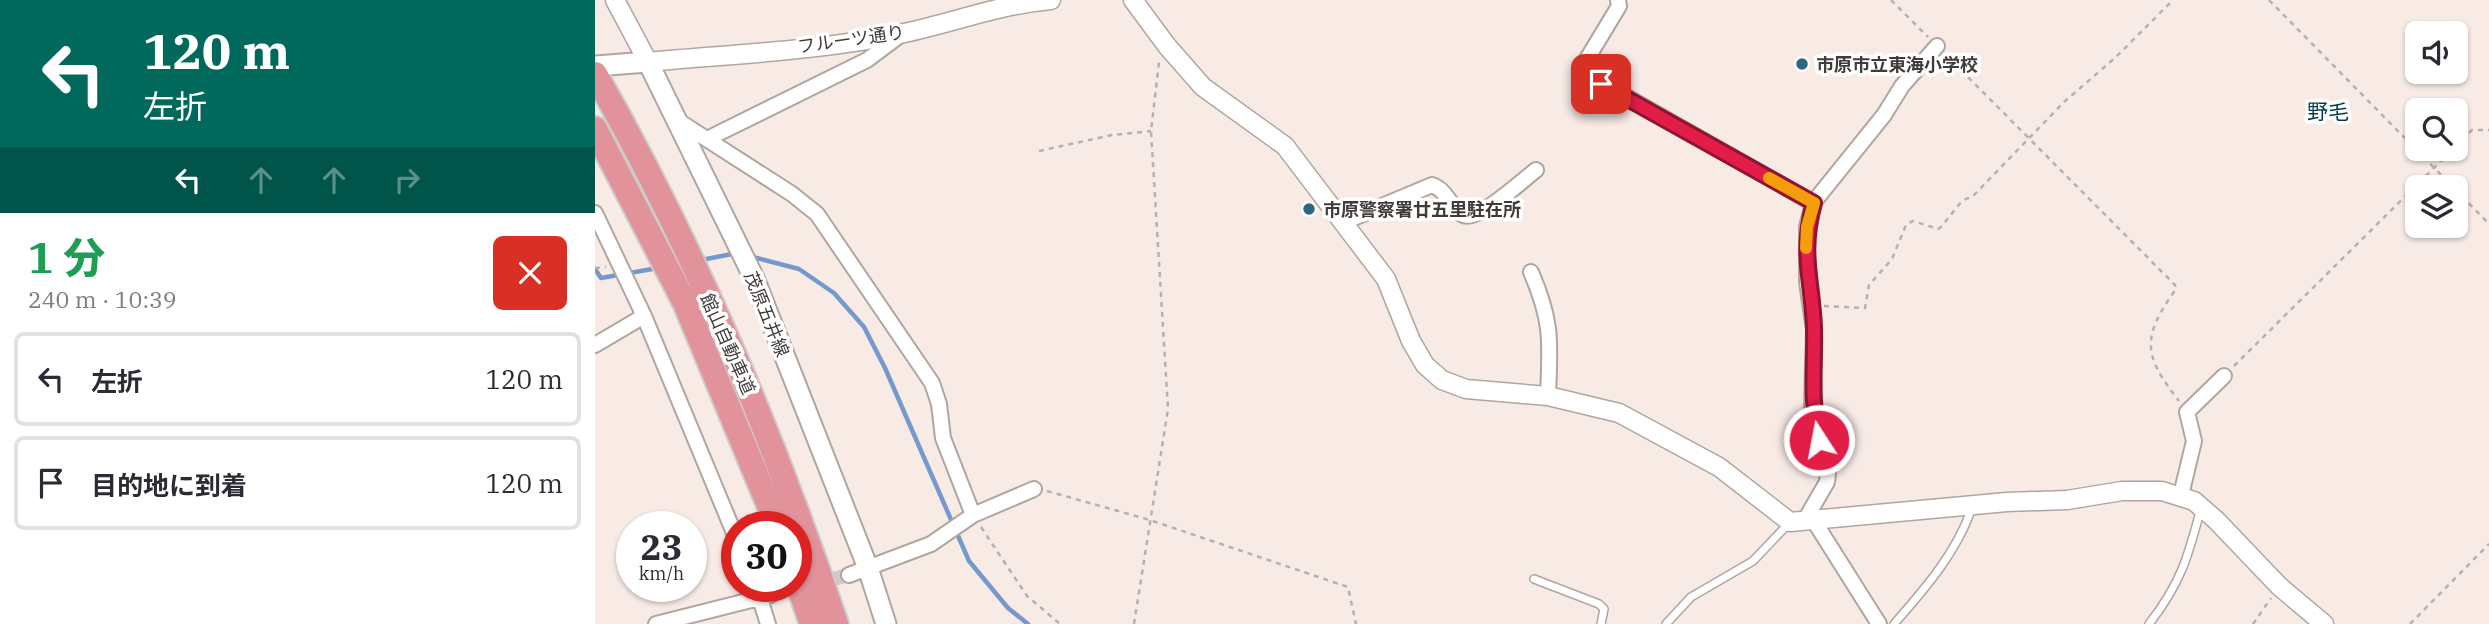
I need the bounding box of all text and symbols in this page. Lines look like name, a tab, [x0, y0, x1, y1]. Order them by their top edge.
text: 120 m	[143, 19, 290, 82]
street label: フルーツ通り	[796, 20, 906, 58]
map controls	[2405, 21, 2468, 238]
button: sound	[2405, 21, 2468, 84]
icon: left	[28, 28, 119, 119]
place label: 市原市立東海小学校	[1816, 53, 1978, 76]
pin	[1571, 54, 1631, 114]
marker: 市原市立東海小学校	[1794, 56, 1810, 72]
icon: arrive	[1582, 65, 1620, 103]
text: 左折	[143, 85, 207, 127]
district label: 野毛	[2307, 97, 2349, 125]
button: search	[2405, 98, 2468, 161]
icon: left	[169, 161, 207, 199]
icon: ahead	[242, 161, 280, 199]
icon: ahead	[315, 161, 353, 199]
icon: right	[388, 161, 426, 199]
button: layers	[2405, 175, 2468, 238]
place label: 市原警察署廿五里駐在所	[1323, 198, 1521, 221]
marker: 市原警察署廿五里駐在所	[1301, 201, 1317, 217]
text: 1 分	[28, 230, 105, 285]
button: close	[493, 236, 567, 310]
street label: 茂原五井線	[739, 268, 795, 360]
text: 240 m · 10:39	[28, 284, 177, 314]
street label: 館山自動車道	[696, 290, 760, 398]
icon: left	[32, 360, 70, 398]
text: 120 m	[485, 362, 563, 396]
text: 左折	[91, 364, 143, 398]
position arrow	[1782, 403, 1856, 477]
icon: arrive	[32, 464, 70, 502]
text: 120 m	[485, 466, 563, 500]
text: 目的地に到着	[91, 468, 247, 502]
speed limit sign: 30	[721, 511, 812, 602]
text: 23	[640, 524, 683, 570]
text: km/h	[639, 562, 684, 585]

